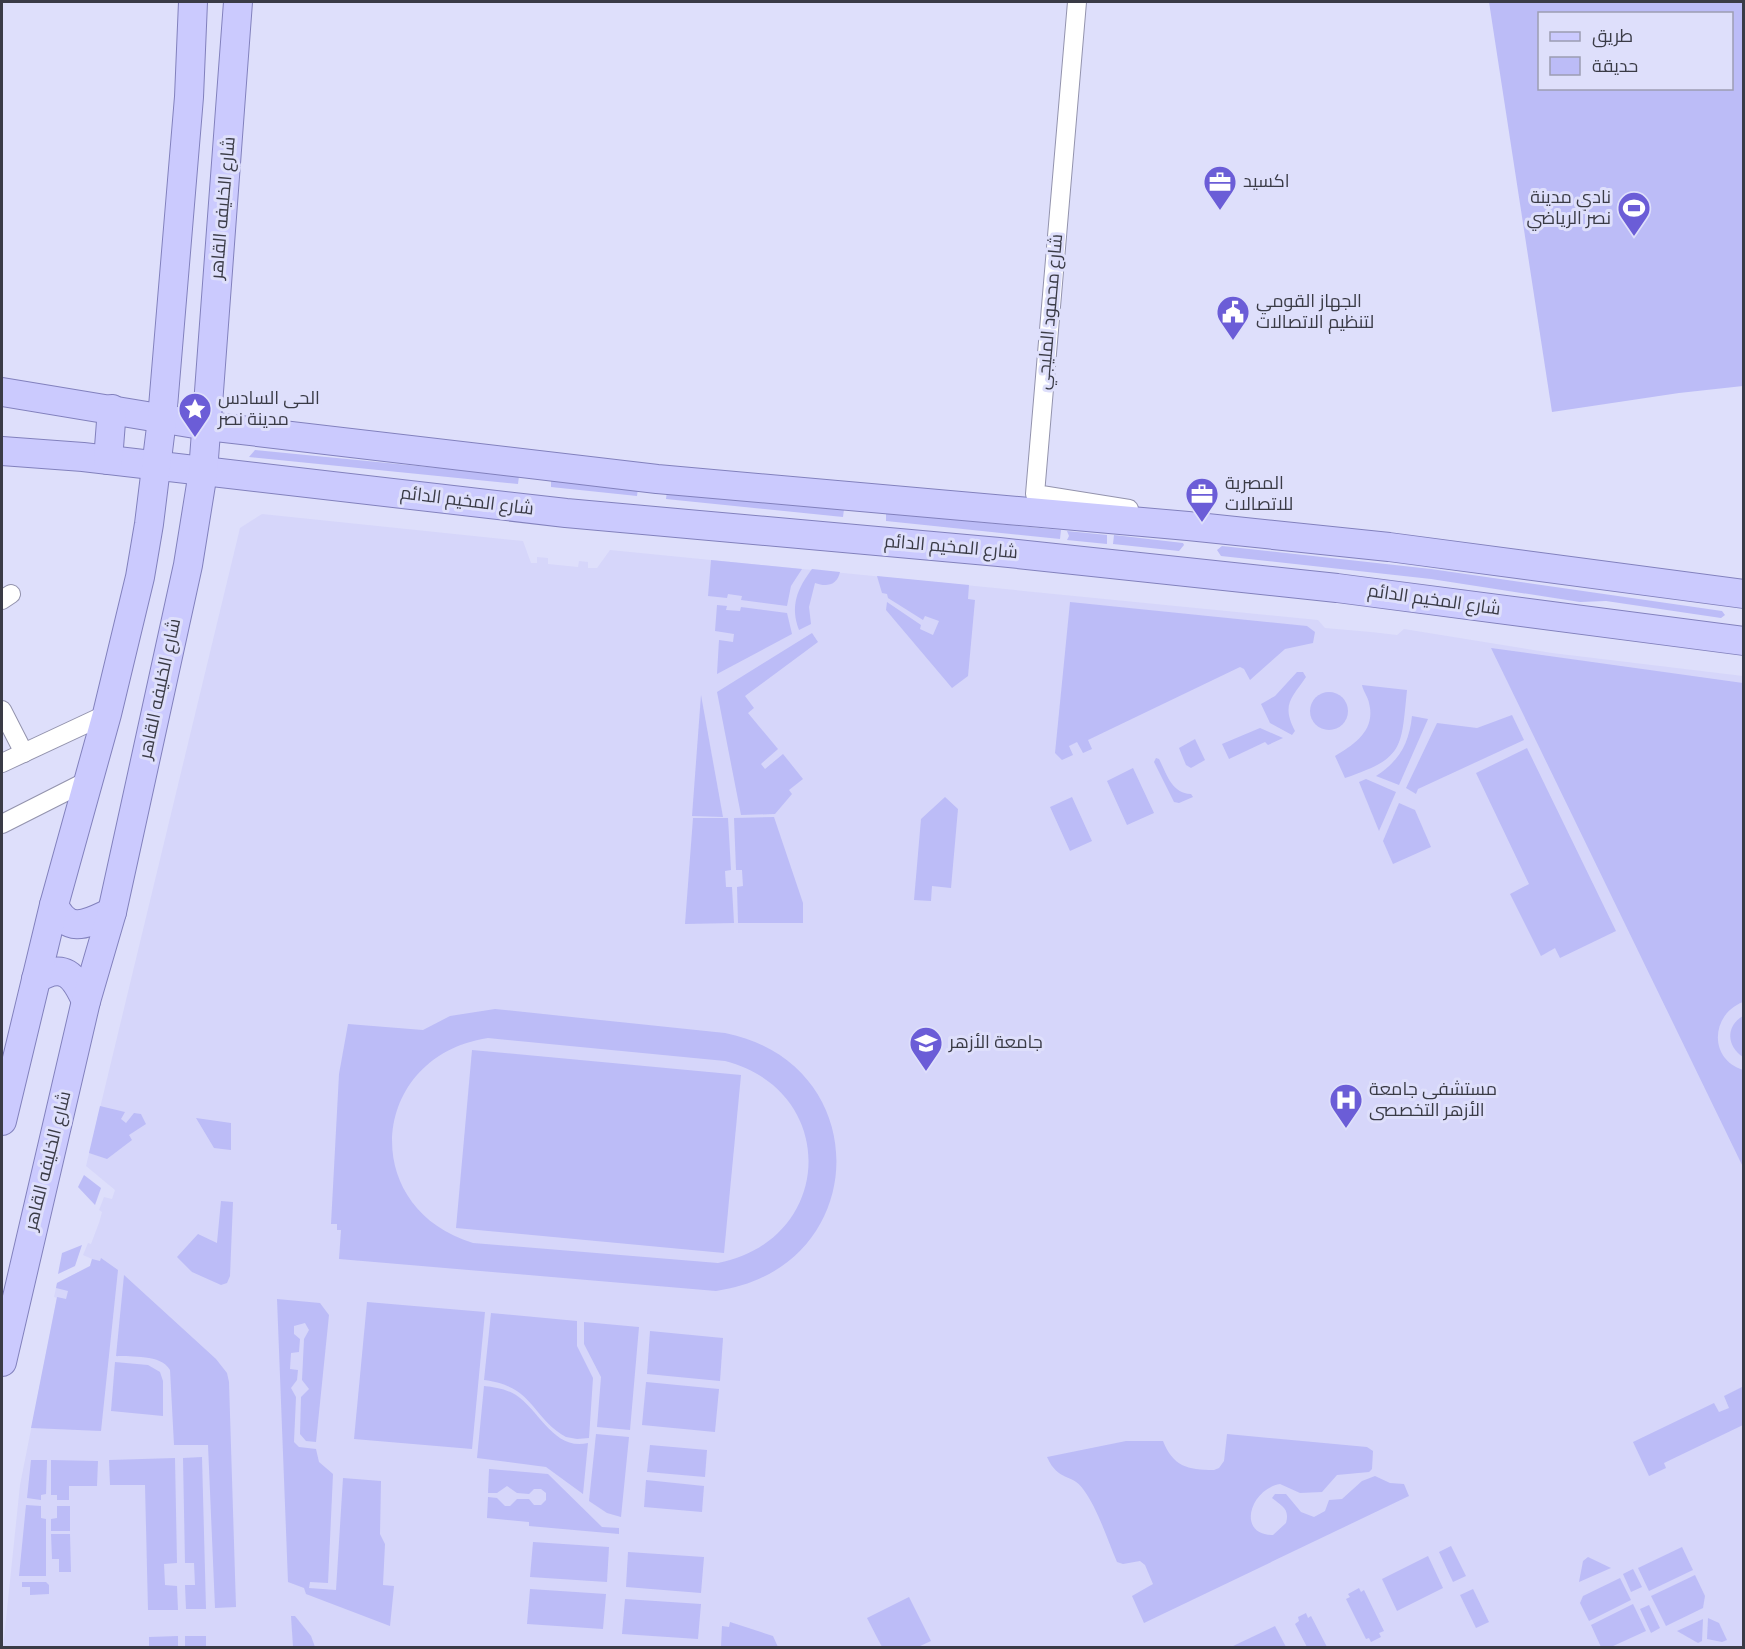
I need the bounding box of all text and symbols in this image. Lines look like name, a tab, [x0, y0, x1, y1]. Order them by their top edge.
legend	[1538, 12, 1733, 90]
text: طريق	[1592, 26, 1633, 49]
text: حديقة	[1592, 56, 1638, 79]
street label: شارع الخليفه القاهر	[206, 136, 242, 281]
office icon: اكسيد	[1202, 164, 1238, 211]
place label: اكسيد	[1243, 171, 1290, 194]
place label: نادي مدينة نصر الرياضي	[1526, 187, 1611, 231]
sports icon: نادي مدينة نصر الرياضي	[1616, 190, 1652, 237]
street label: شارع محمود المليجي	[1033, 233, 1070, 391]
place label: الجهاز القومي لتنظيم الاتصالات	[1256, 291, 1374, 335]
public building icon: الجهاز القومي لتنظيم الاتصالات	[1215, 294, 1251, 341]
place label: الحى السادس مدينة نصر	[217, 388, 320, 432]
place icon: الحى السادس مدينة نصر	[177, 391, 213, 438]
place label: المصرية للاتصالات	[1225, 473, 1293, 517]
office icon: المصرية للاتصالات	[1184, 476, 1220, 523]
street label: شارع المخيم الدائم	[399, 482, 535, 522]
street label: شارع المخيم الدائم	[883, 531, 1019, 565]
street label: شارع المخيم الدائم	[1366, 580, 1502, 622]
street label: شارع الخليفه القاهر	[135, 617, 187, 762]
school or university icon: جامعة الأزهر	[908, 1025, 944, 1072]
place label: جامعة الأزهر	[948, 1032, 1043, 1055]
place label: مستشفى جامعة الأزهر التخصصى	[1369, 1079, 1497, 1123]
hospital icon: مستشفى جامعة الأزهر التخصصى	[1328, 1082, 1364, 1129]
street label: شارع الخليفه القاهر	[20, 1089, 77, 1234]

